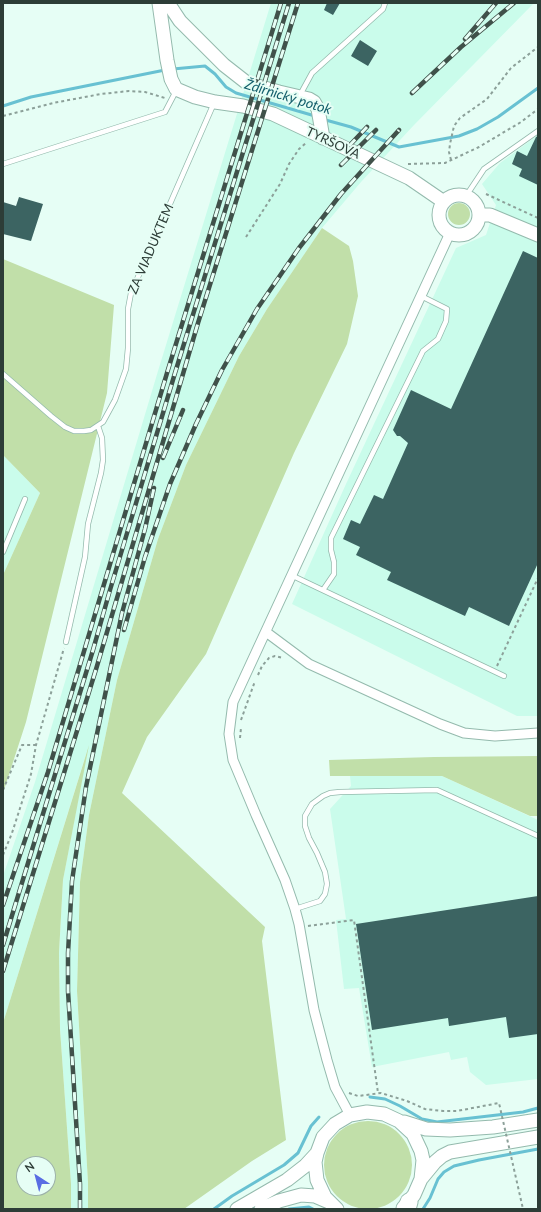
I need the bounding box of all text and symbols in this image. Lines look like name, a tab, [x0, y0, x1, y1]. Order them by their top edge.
water label: Ždírnický potok	[243, 76, 333, 118]
street label: TYRŠOVA	[303, 124, 363, 162]
street label: ZA VIADUKTEM	[125, 202, 177, 296]
north arrow	[16, 1156, 56, 1196]
text: N	[22, 1159, 36, 1174]

